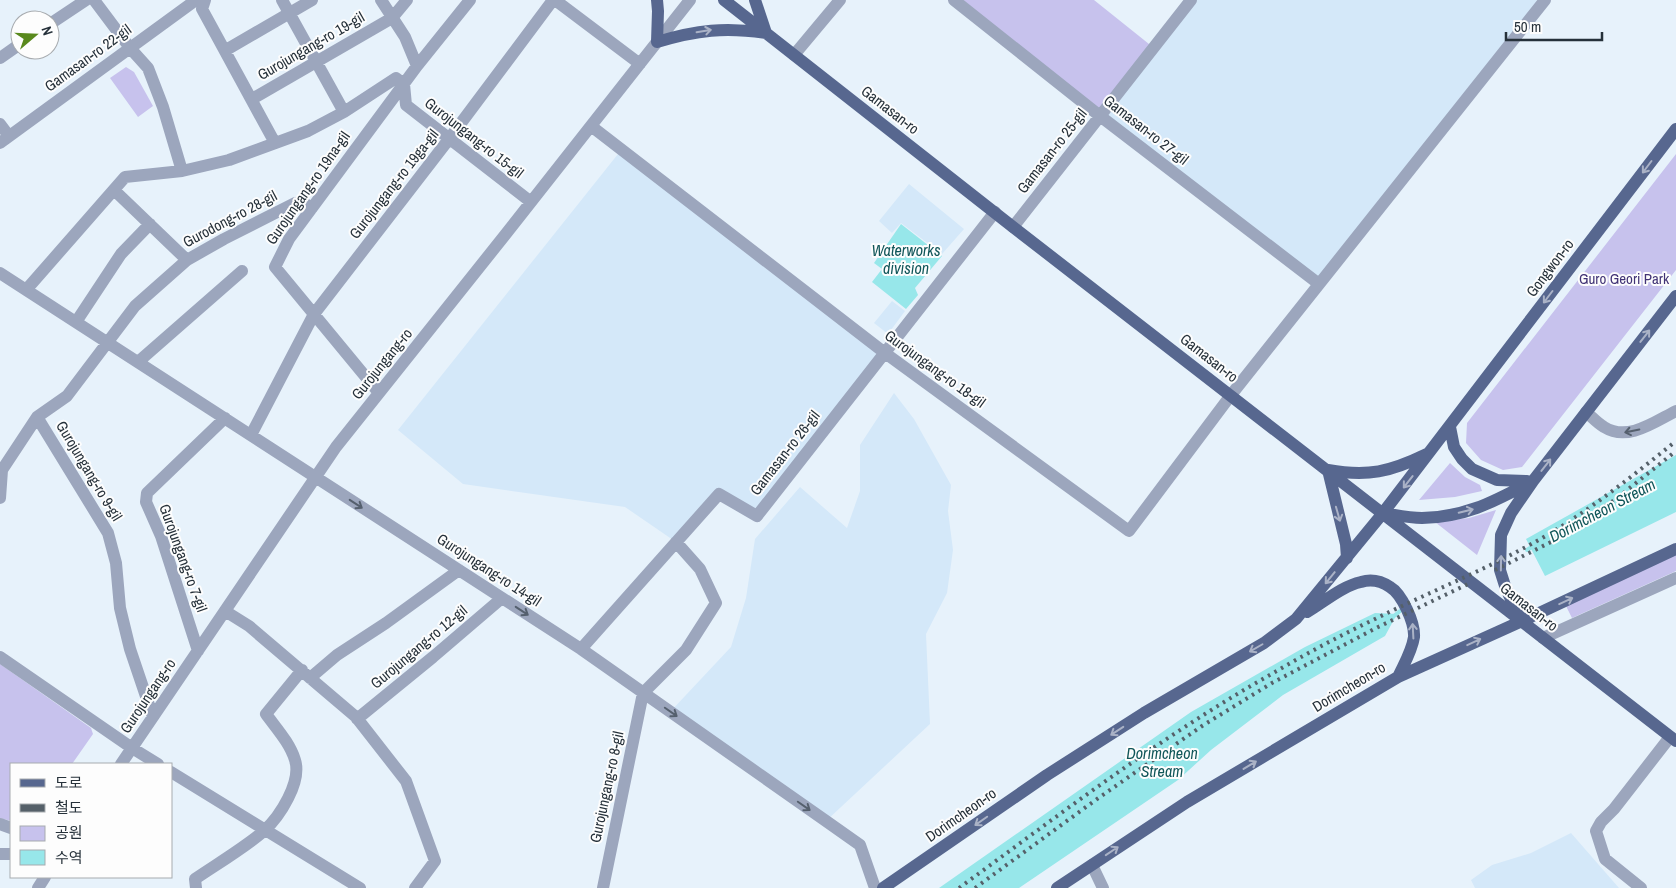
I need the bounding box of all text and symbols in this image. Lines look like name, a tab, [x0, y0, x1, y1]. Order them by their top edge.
street label: Gurojungang-ro 19-gil	[253, 6, 368, 85]
north arrow	[10, 10, 60, 60]
scale bar	[1506, 10, 1602, 42]
text: 50 m	[1514, 16, 1541, 37]
street label: Gamasan-ro 22-gil	[40, 19, 135, 96]
text: N	[37, 24, 57, 38]
one-way arrow	[696, 26, 712, 36]
street label: Gamasan-ro	[857, 80, 924, 139]
street label: Gamasan-ro 27-gil	[1099, 90, 1193, 169]
street label: Gurojungang-ro 15-gil	[420, 92, 528, 183]
street label: Gamasan-ro 25-gil	[1012, 104, 1091, 198]
street label: Gurojungang-ro 19ga-gil	[344, 124, 443, 243]
street label: Gurojungang-ro 19na-gil	[261, 127, 355, 249]
one-way arrow	[1641, 160, 1652, 173]
street label: Gurodong-ro 28-gil	[179, 185, 281, 252]
street label: Gongwon-ro	[1521, 234, 1578, 301]
water label: Waterworks division	[872, 239, 941, 279]
park label: Guro Geori Park	[1579, 268, 1670, 289]
one-way arrow	[1543, 290, 1554, 303]
street label: Gurojungang-ro	[346, 323, 417, 404]
street label: Gurojungang-ro 18-gil	[880, 325, 990, 412]
street label: Gamasan-ro	[1176, 328, 1243, 387]
one-way arrow	[1640, 329, 1650, 343]
street label: Gamasan-ro 26-gil	[745, 406, 824, 500]
street label: Gurojungang-ro 9-gil	[51, 417, 128, 525]
one-way arrow	[1624, 427, 1640, 436]
one-way arrow	[1540, 459, 1551, 472]
water label: Dorimcheon Stream	[1545, 473, 1659, 547]
one-way arrow	[1402, 475, 1413, 488]
one-way arrow	[349, 499, 363, 509]
street label: Gurojungang-ro 7-gil	[154, 501, 213, 615]
one-way arrow	[1334, 506, 1343, 522]
one-way arrow	[1458, 506, 1474, 515]
street label: Gurojungang-ro 14-gil	[433, 528, 545, 611]
one-way arrow	[1496, 555, 1506, 571]
one-way arrow	[1325, 572, 1336, 585]
street label: Gamasan-ro	[1496, 577, 1563, 636]
one-way arrow	[1558, 595, 1573, 605]
street label: Gurojungang-ro 12-gil	[366, 600, 472, 693]
one-way arrow	[515, 606, 529, 616]
one-way arrow	[1408, 623, 1417, 639]
one-way arrow	[1466, 636, 1481, 646]
one-way arrow	[1250, 643, 1264, 653]
street label: Gurojungang-ro	[115, 654, 180, 737]
street label: Dorimcheon-ro	[1308, 656, 1389, 717]
one-way arrow	[664, 707, 677, 718]
one-way arrow	[1110, 726, 1124, 736]
street label: Gurojungang-ro 8-gil	[584, 729, 629, 845]
water label: Dorimcheon Stream	[1126, 742, 1198, 782]
one-way arrow	[1242, 759, 1256, 769]
legend	[10, 763, 172, 878]
text: 도로	[55, 772, 83, 793]
street label: Dorimcheon-ro	[921, 782, 1000, 847]
text: 철도	[55, 797, 83, 818]
one-way arrow	[797, 801, 811, 811]
one-way arrow	[975, 816, 989, 826]
text: 공원	[55, 822, 83, 843]
one-way arrow	[1105, 846, 1119, 856]
text: 수역	[55, 847, 83, 868]

